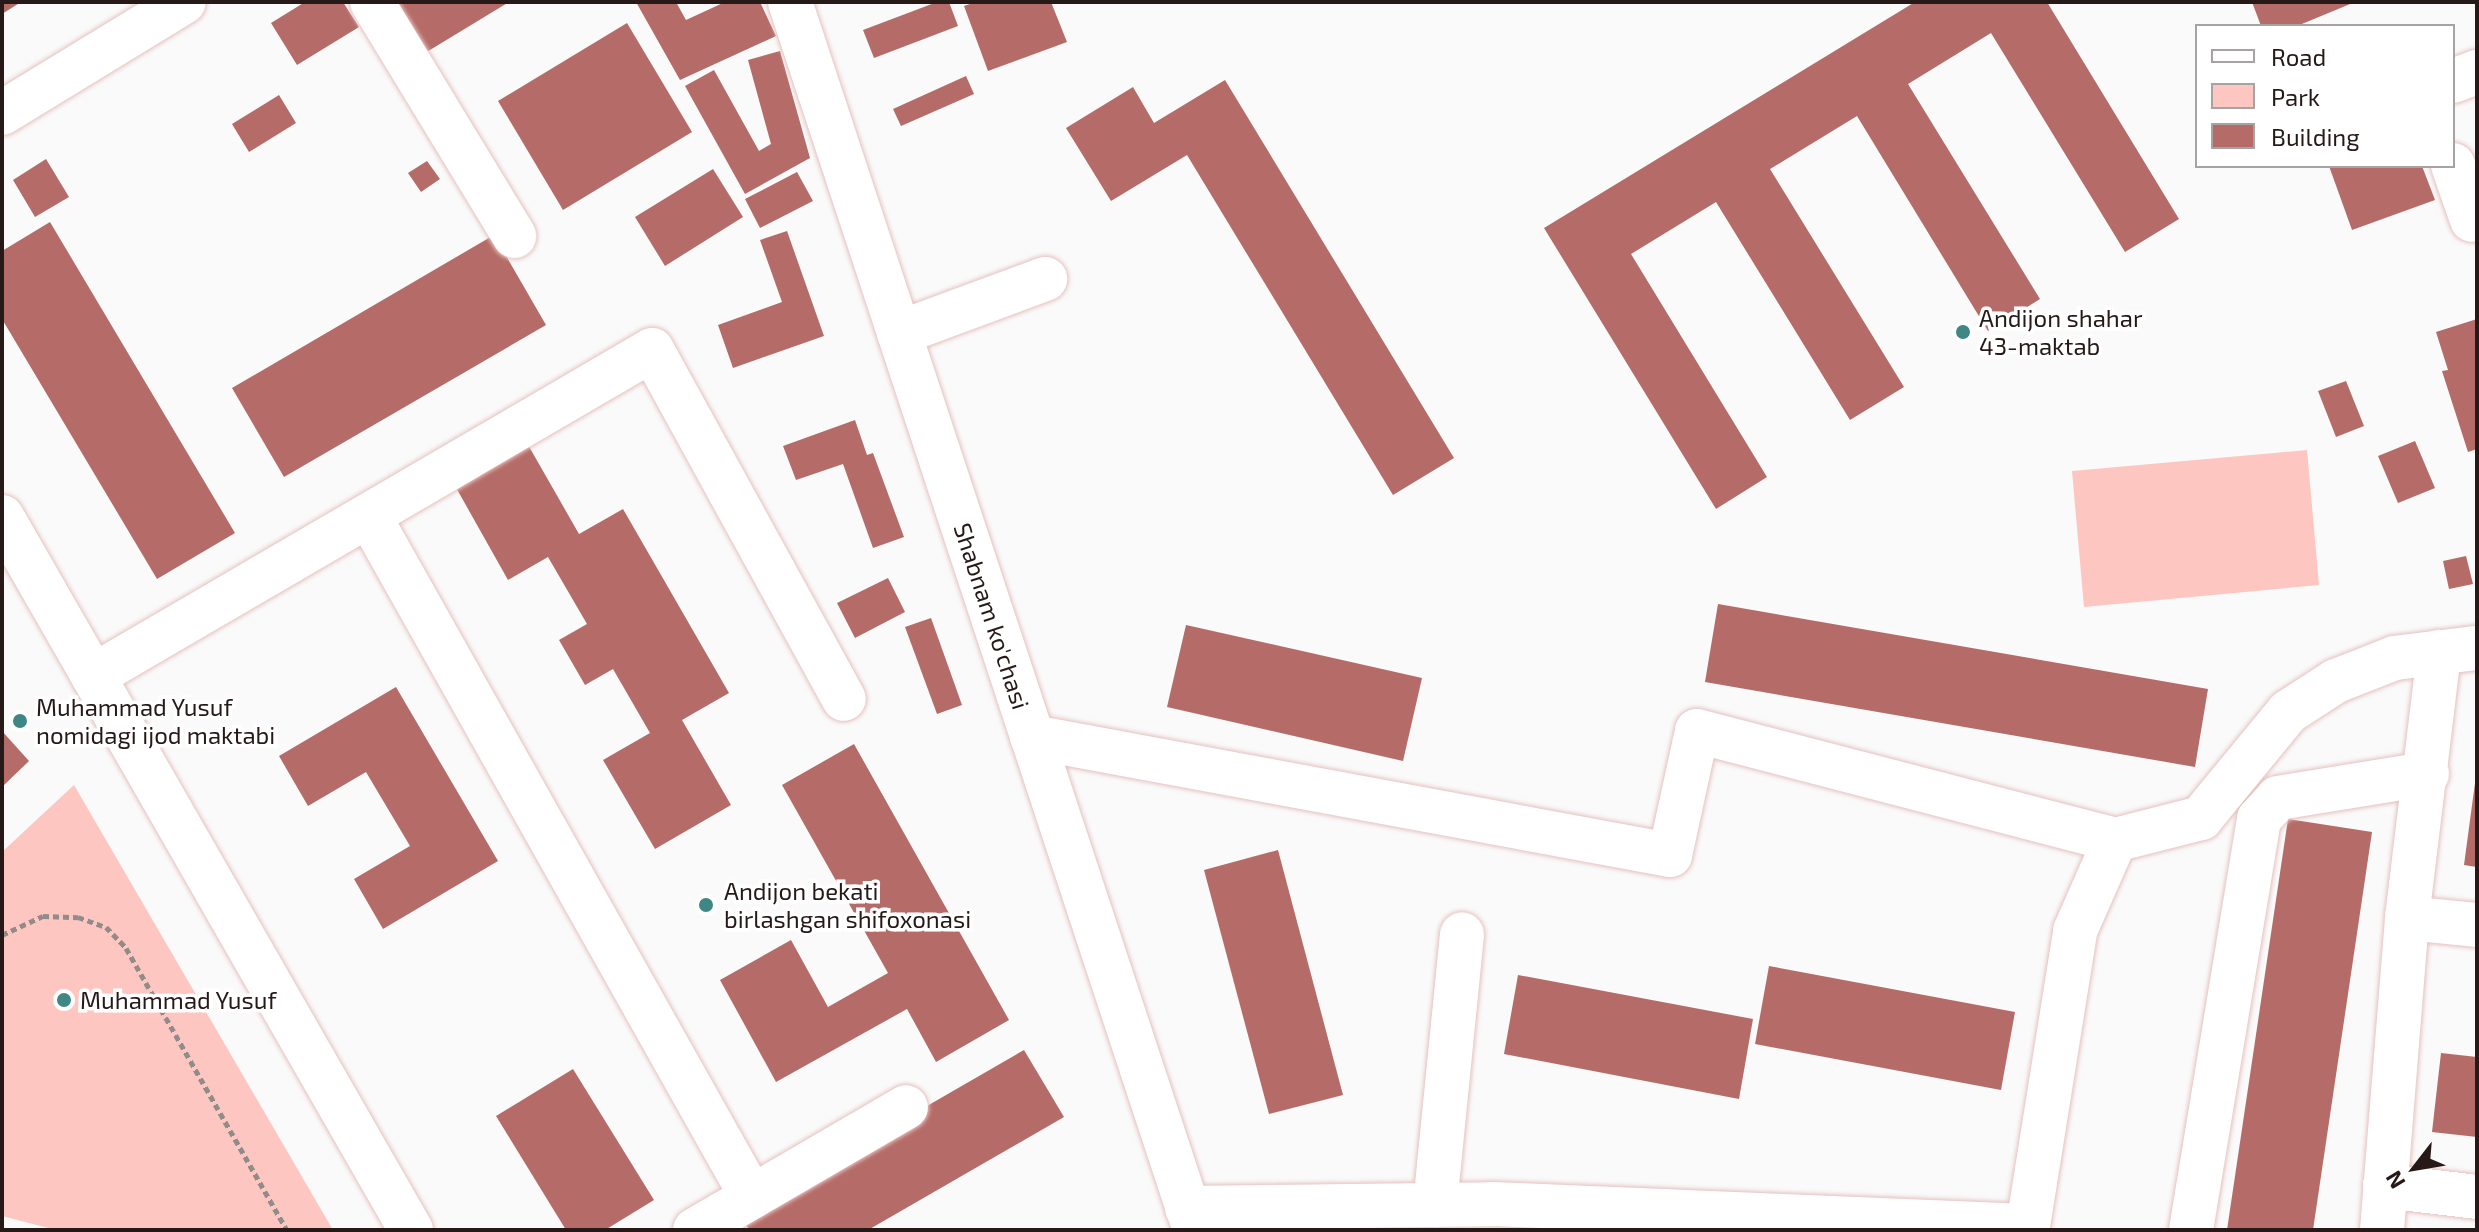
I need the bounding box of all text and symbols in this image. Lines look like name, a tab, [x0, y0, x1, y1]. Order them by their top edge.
legend	[2195, 24, 2455, 168]
text: Road	[2271, 42, 2326, 71]
text: Park	[2271, 82, 2320, 111]
text: Building	[2271, 122, 2360, 151]
place label: Andijon shahar 43-maktab	[1979, 304, 2143, 360]
marker: Andijon shahar 43-maktab	[1954, 323, 1972, 341]
street label: Shabnam ko'chasi	[948, 519, 1036, 713]
place label: Muhammad Yusuf nomidagi ijod maktabi	[36, 693, 275, 749]
marker: Muhammad Yusuf nomidagi ijod maktabi	[11, 712, 29, 730]
place label: Аndijon bekati birlashgan shifoxonasi	[724, 877, 971, 933]
marker: Аndijon bekati birlashgan shifoxonasi	[695, 894, 717, 916]
place label: Muhammad Yusuf	[80, 986, 277, 1014]
marker: Muhammad Yusuf	[55, 991, 73, 1009]
north arrow	[2375, 1128, 2455, 1208]
text: N	[2379, 1167, 2410, 1194]

